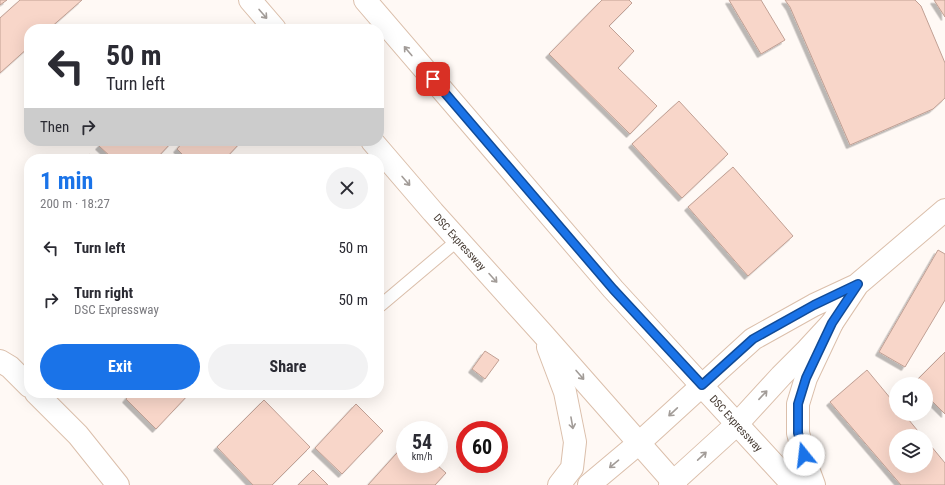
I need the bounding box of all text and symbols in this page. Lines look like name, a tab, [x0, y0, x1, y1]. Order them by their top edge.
one-way arrow	[258, 9, 267, 20]
text: 50 m	[106, 39, 162, 72]
icon: left	[40, 40, 92, 92]
one-way arrow	[404, 45, 413, 56]
pin	[416, 62, 450, 96]
icon: arrive	[422, 68, 444, 90]
text: Turn left	[106, 73, 165, 94]
icon: right	[77, 116, 99, 138]
text: Then	[40, 118, 69, 136]
text: 1 min	[40, 167, 93, 195]
button: close	[326, 167, 368, 209]
one-way arrow	[402, 176, 411, 186]
text: 200 m · 18:27	[40, 196, 110, 211]
street label: DSC Expressway	[431, 211, 489, 273]
icon: left	[40, 237, 62, 259]
text: Turn left	[74, 239, 125, 257]
text: 50 m	[338, 239, 368, 257]
one-way arrow	[488, 273, 497, 283]
text: Turn right	[74, 284, 133, 302]
icon: right	[40, 289, 62, 311]
text: 50 m	[338, 291, 368, 309]
text: DSC Expressway	[74, 302, 159, 317]
button: Exit	[40, 344, 200, 390]
button: Share	[208, 344, 368, 390]
one-way arrow	[575, 370, 584, 380]
map controls	[889, 377, 933, 473]
button: sound	[889, 377, 933, 421]
one-way arrow	[759, 390, 768, 400]
street label: DSC Expressway	[707, 392, 766, 454]
one-way arrow	[668, 407, 678, 416]
one-way arrow	[568, 416, 576, 429]
speed limit sign: 60	[456, 421, 508, 473]
button: layers	[889, 429, 933, 473]
text: 54	[412, 430, 432, 454]
position arrow	[783, 434, 825, 476]
text: km/h	[412, 451, 432, 462]
one-way arrow	[697, 452, 707, 461]
one-way arrow	[609, 460, 619, 469]

